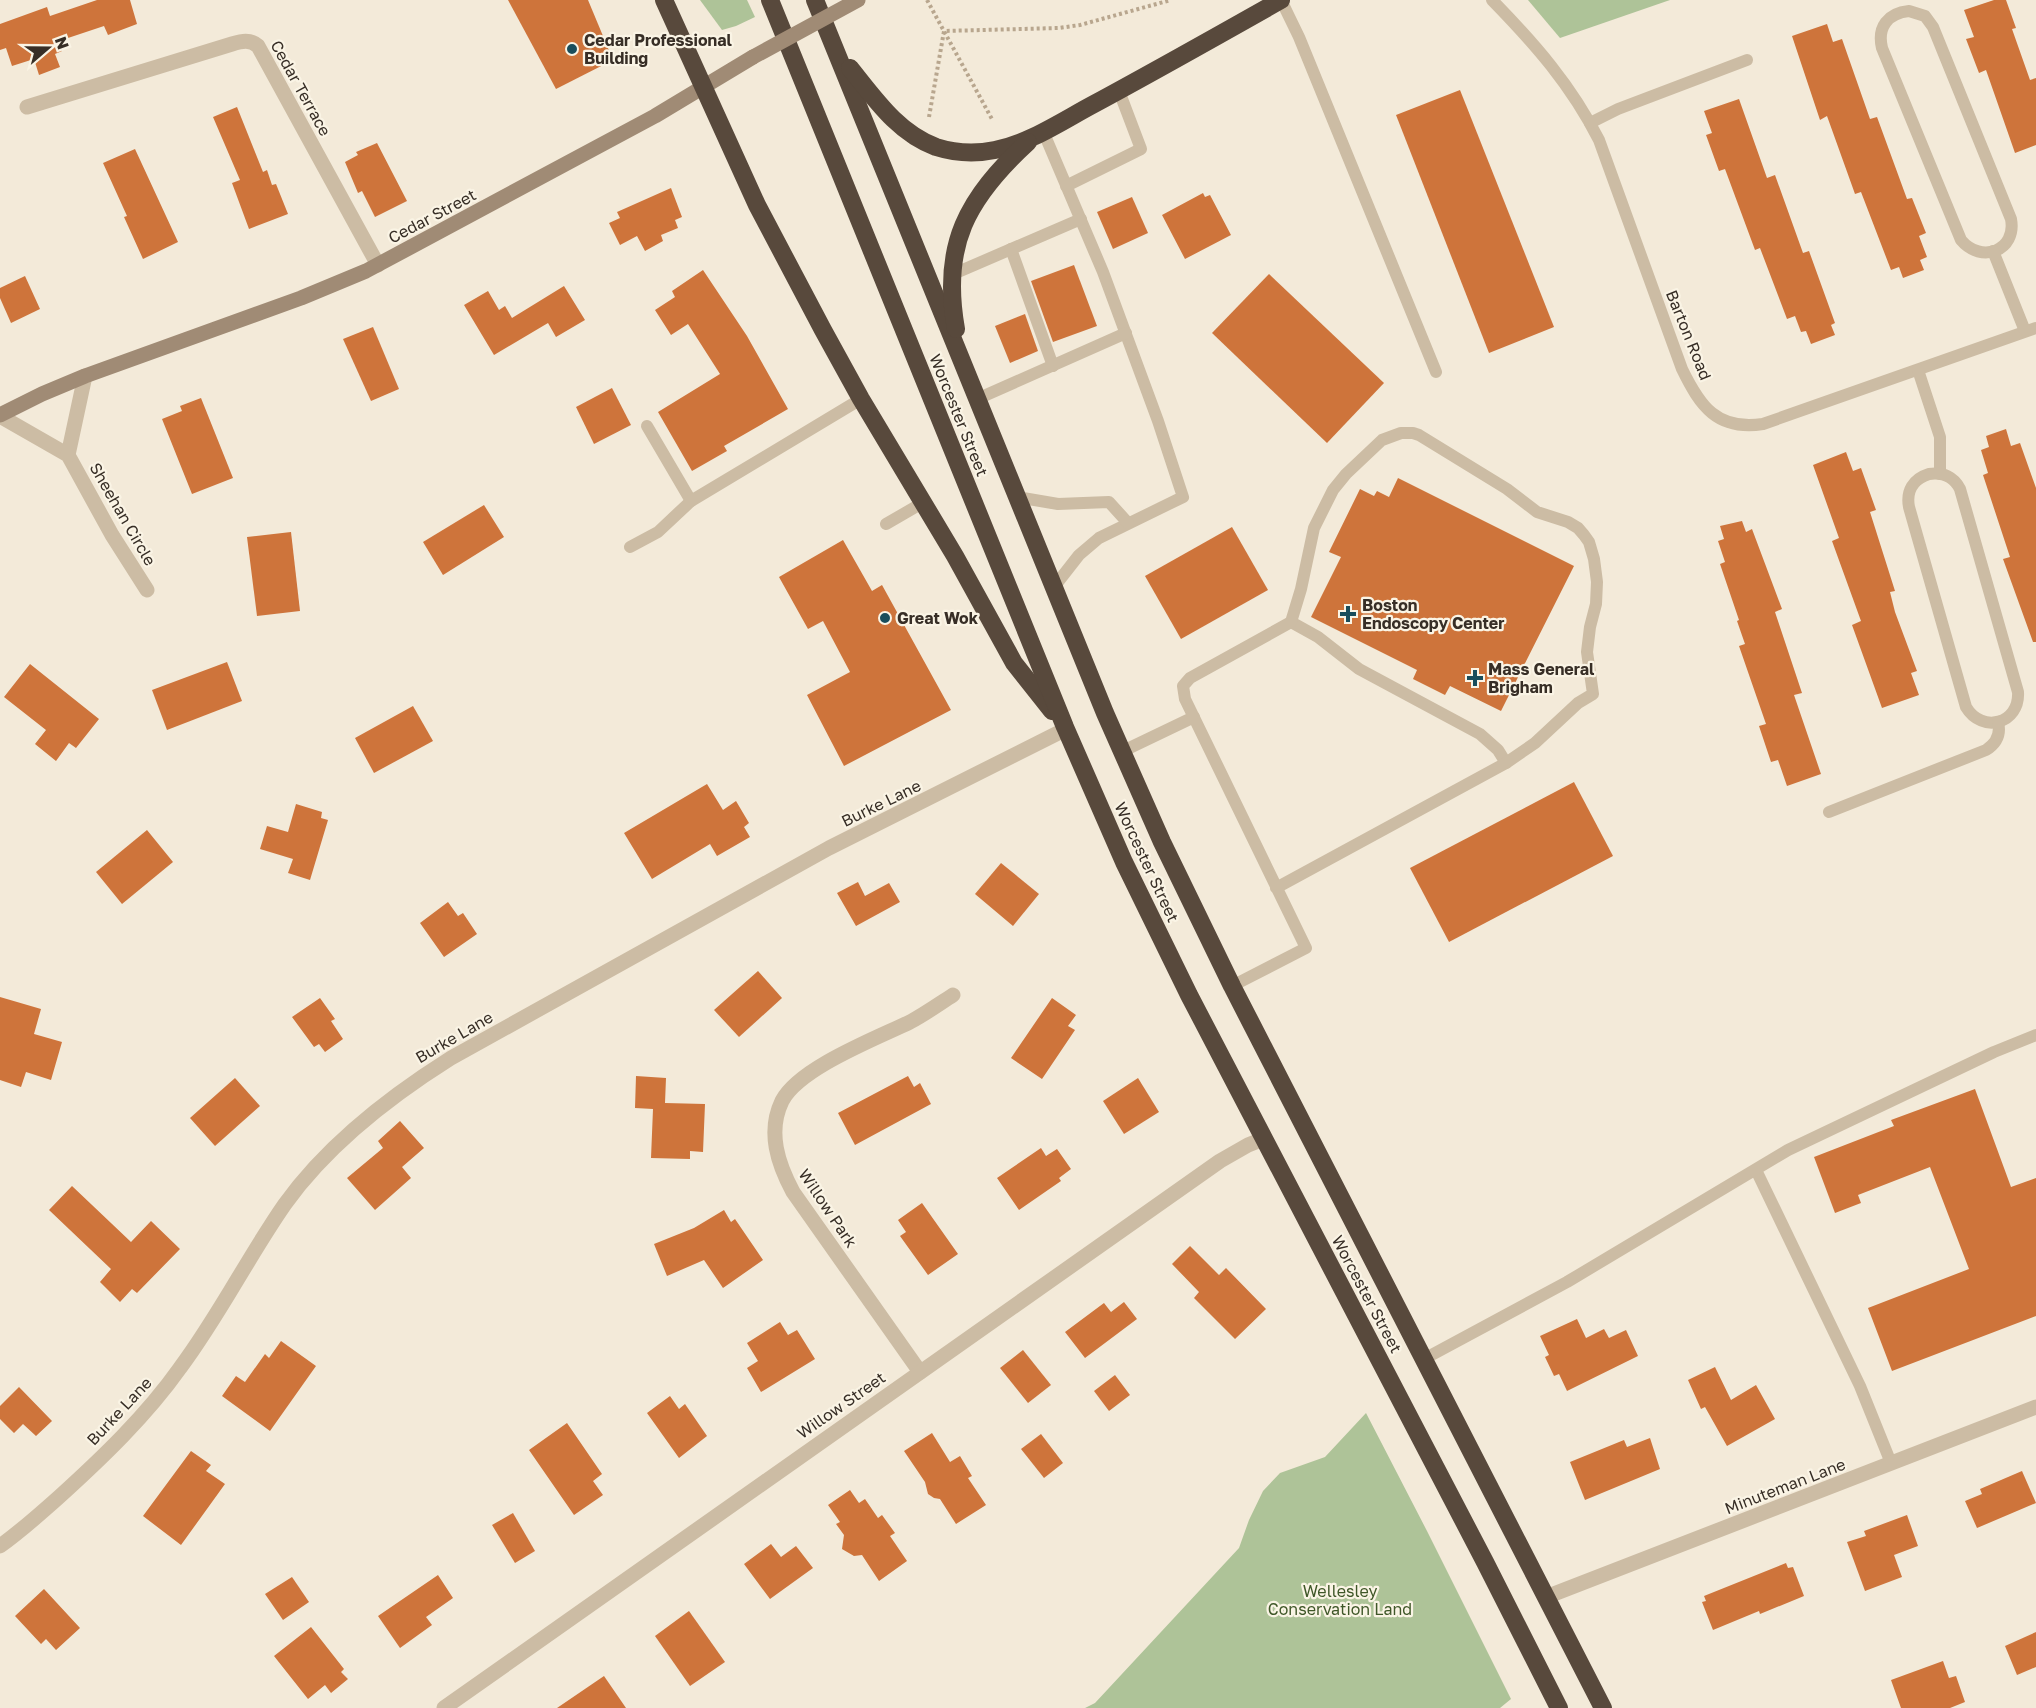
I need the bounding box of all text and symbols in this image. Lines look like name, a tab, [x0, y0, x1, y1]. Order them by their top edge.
north arrow	[18, 18, 78, 78]
place label: Cedar Professional Building	[584, 30, 732, 68]
text: N	[51, 34, 74, 52]
street label: Cedar Terrace	[266, 37, 336, 139]
marker: Cedar Professional Building	[565, 42, 579, 56]
street label: Cedar Street	[385, 184, 479, 248]
street label: Barton Road	[1662, 287, 1716, 383]
street label: Worcester Street	[925, 351, 993, 479]
street label: Sheehan Circle	[85, 459, 161, 569]
place label: Boston Endoscopy Center	[1362, 595, 1505, 633]
marker: Boston Endoscopy Center	[1339, 605, 1357, 623]
place label: Great Wok	[897, 608, 979, 628]
marker: Great Wok	[878, 611, 892, 625]
place label: Mass General Brigham	[1488, 659, 1595, 697]
marker: Mass General Brigham	[1466, 669, 1484, 687]
street label: Burke Lane	[838, 775, 924, 831]
street label: Worcester Street	[1110, 799, 1184, 925]
street label: Burke Lane	[412, 1007, 496, 1067]
street label: Willow Park	[794, 1165, 862, 1251]
street label: Worcester Street	[1328, 1232, 1406, 1356]
street label: Willow Street	[793, 1367, 889, 1443]
street label: Burke Lane	[82, 1373, 156, 1449]
street label: Minuteman Lane	[1722, 1454, 1848, 1518]
park label: Wellesley Conservation Land	[1268, 1581, 1412, 1619]

